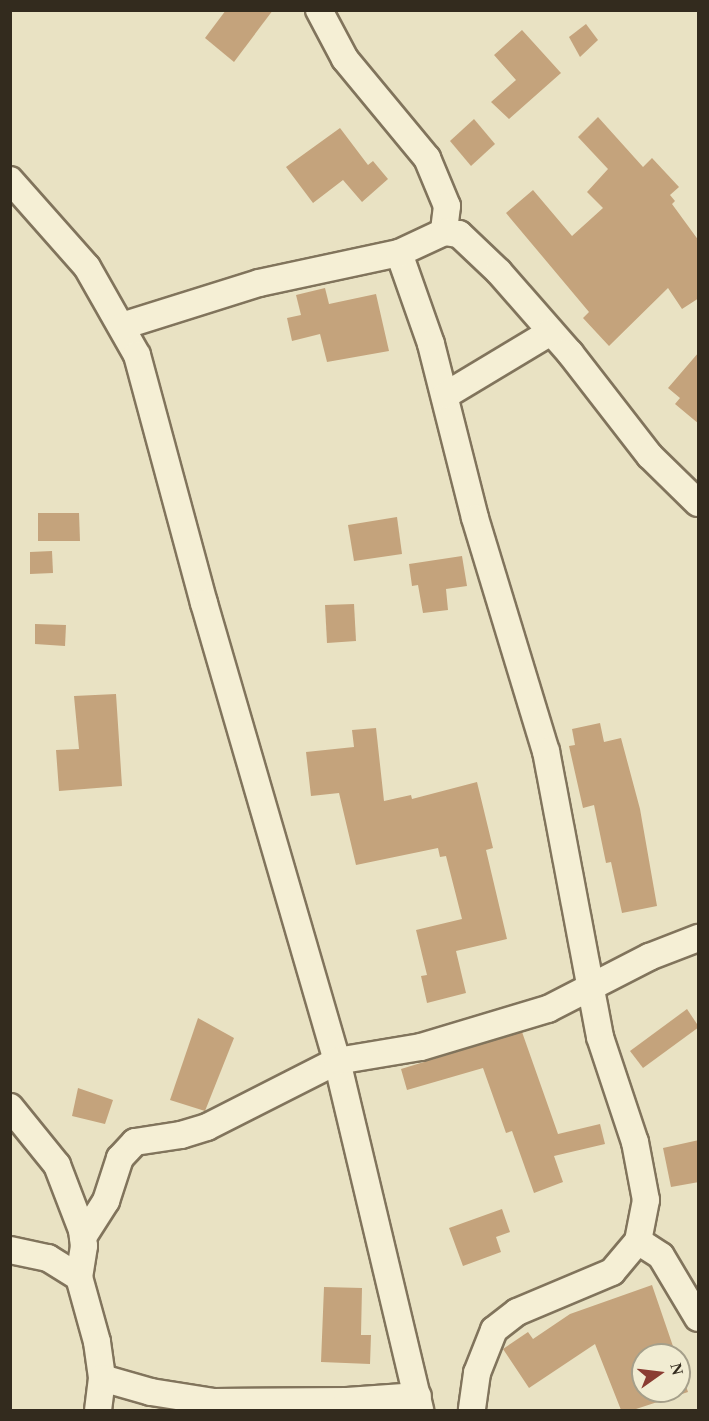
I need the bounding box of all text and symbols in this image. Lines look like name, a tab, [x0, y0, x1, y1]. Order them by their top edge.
north arrow	[631, 1343, 691, 1403]
text: N	[667, 1361, 687, 1377]

